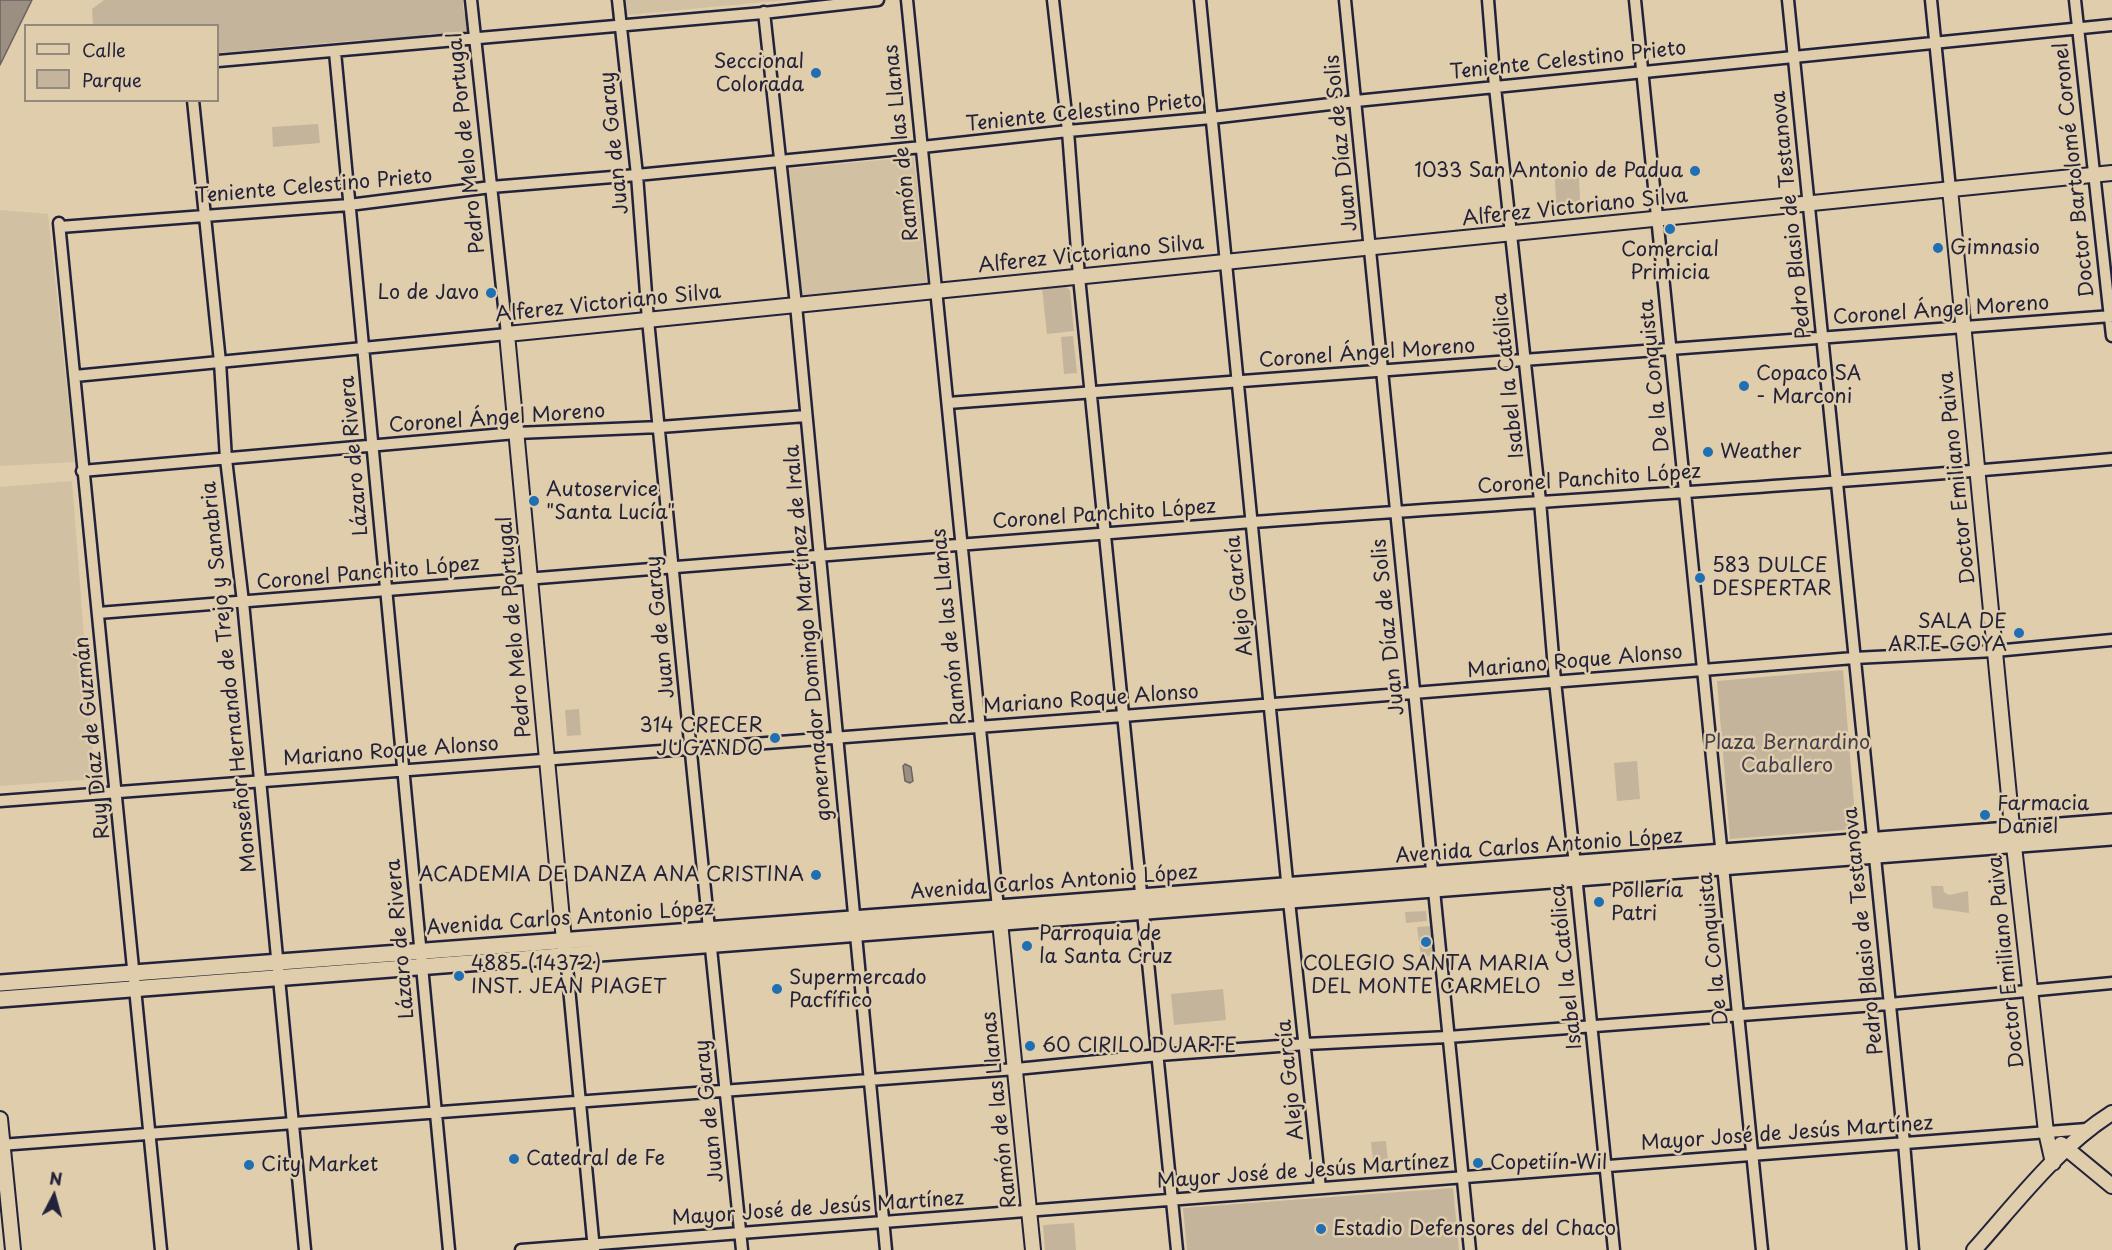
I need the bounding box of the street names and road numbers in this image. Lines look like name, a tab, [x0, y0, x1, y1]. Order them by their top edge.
street label: Pedro Melo de Portugal	[443, 31, 491, 255]
street label: Teniente Celestino Prieto	[1449, 37, 1687, 85]
street label: Doctor Bartolomé Coronel	[2050, 41, 2100, 299]
street label: Ramón de las Llanas	[880, 43, 924, 243]
street label: Juan Díaz de Solis	[1321, 53, 1363, 233]
street label: Juan de Garay	[596, 70, 634, 216]
street label: Teniente Celestino Prieto	[965, 89, 1203, 137]
street label: Pedro Blasio de Testanova	[1767, 90, 1817, 340]
street label: Teniente Celestino Prieto	[195, 165, 433, 209]
street label: Alferez Victoriano Silva	[1461, 184, 1689, 232]
street label: Alferez Victoriano Silva	[977, 231, 1205, 279]
street label: Alferez Victoriano Silva	[494, 280, 722, 328]
street label: Coronel Ángel Moreno	[1832, 291, 2050, 331]
street label: Isabel la Católica	[1488, 292, 1530, 460]
street label: De la Conquista	[1635, 298, 1675, 454]
street label: Coronel Ángel Moreno	[1258, 334, 1476, 374]
street label: Doctor Emiliano Paiva	[1935, 370, 1981, 586]
street label: Lázaro de Rivera	[336, 375, 374, 537]
street label: Coronel Ángel Moreno	[388, 399, 606, 439]
street label: gonernador Domingo Martínez de Irala	[781, 444, 837, 822]
street label: Coronel Panchito López	[1476, 460, 1702, 500]
street label: Monseñor Hernando de Trejo y Sanabria	[198, 480, 262, 874]
street label: Coronel Panchito López	[991, 495, 1217, 535]
street label: Pedro Melo de Portugal	[493, 515, 537, 739]
street label: Ramón de las Llanas	[928, 527, 972, 727]
street label: Alejo García	[1222, 534, 1258, 658]
street label: Juan Díaz de Solis	[1368, 537, 1410, 717]
street label: Coronel Panchito López	[255, 552, 481, 596]
street label: Juan de Garay	[642, 554, 680, 700]
street label: Ruy Díaz de Guzmán	[70, 635, 116, 841]
street label: Mariano Roque Alonso	[1466, 641, 1684, 683]
street label: Mariano Roque Alonso	[982, 680, 1200, 720]
street label: Mariano Roque Alonso	[282, 732, 500, 772]
street label: Pedro Blasio de Testanova	[1839, 806, 1889, 1056]
street label: Avenida Carlos Antonio López	[1395, 825, 1683, 869]
street label: Doctor Emiliano Paiva	[1984, 854, 2030, 1070]
street label: Lázaro de Rivera	[382, 858, 420, 1020]
street label: Avenida Carlos Antonio López	[910, 861, 1198, 905]
street label: De la Conquista	[1694, 871, 1734, 1027]
street label: Isabel la Católica	[1546, 883, 1588, 1051]
street label: Avenida Carlos Antonio López	[426, 897, 714, 941]
street label: Ramón de las Llanas	[978, 1010, 1022, 1210]
street label: Alejo García	[1273, 1018, 1309, 1142]
street label: Juan de Garay	[691, 1038, 729, 1184]
street label: Mayor José de Jesús Martínez	[1640, 1112, 1934, 1156]
street label: Mayor José de Jesús Martínez	[1156, 1150, 1450, 1194]
street label: Mayor José de Jesús Martínez	[671, 1187, 965, 1231]

